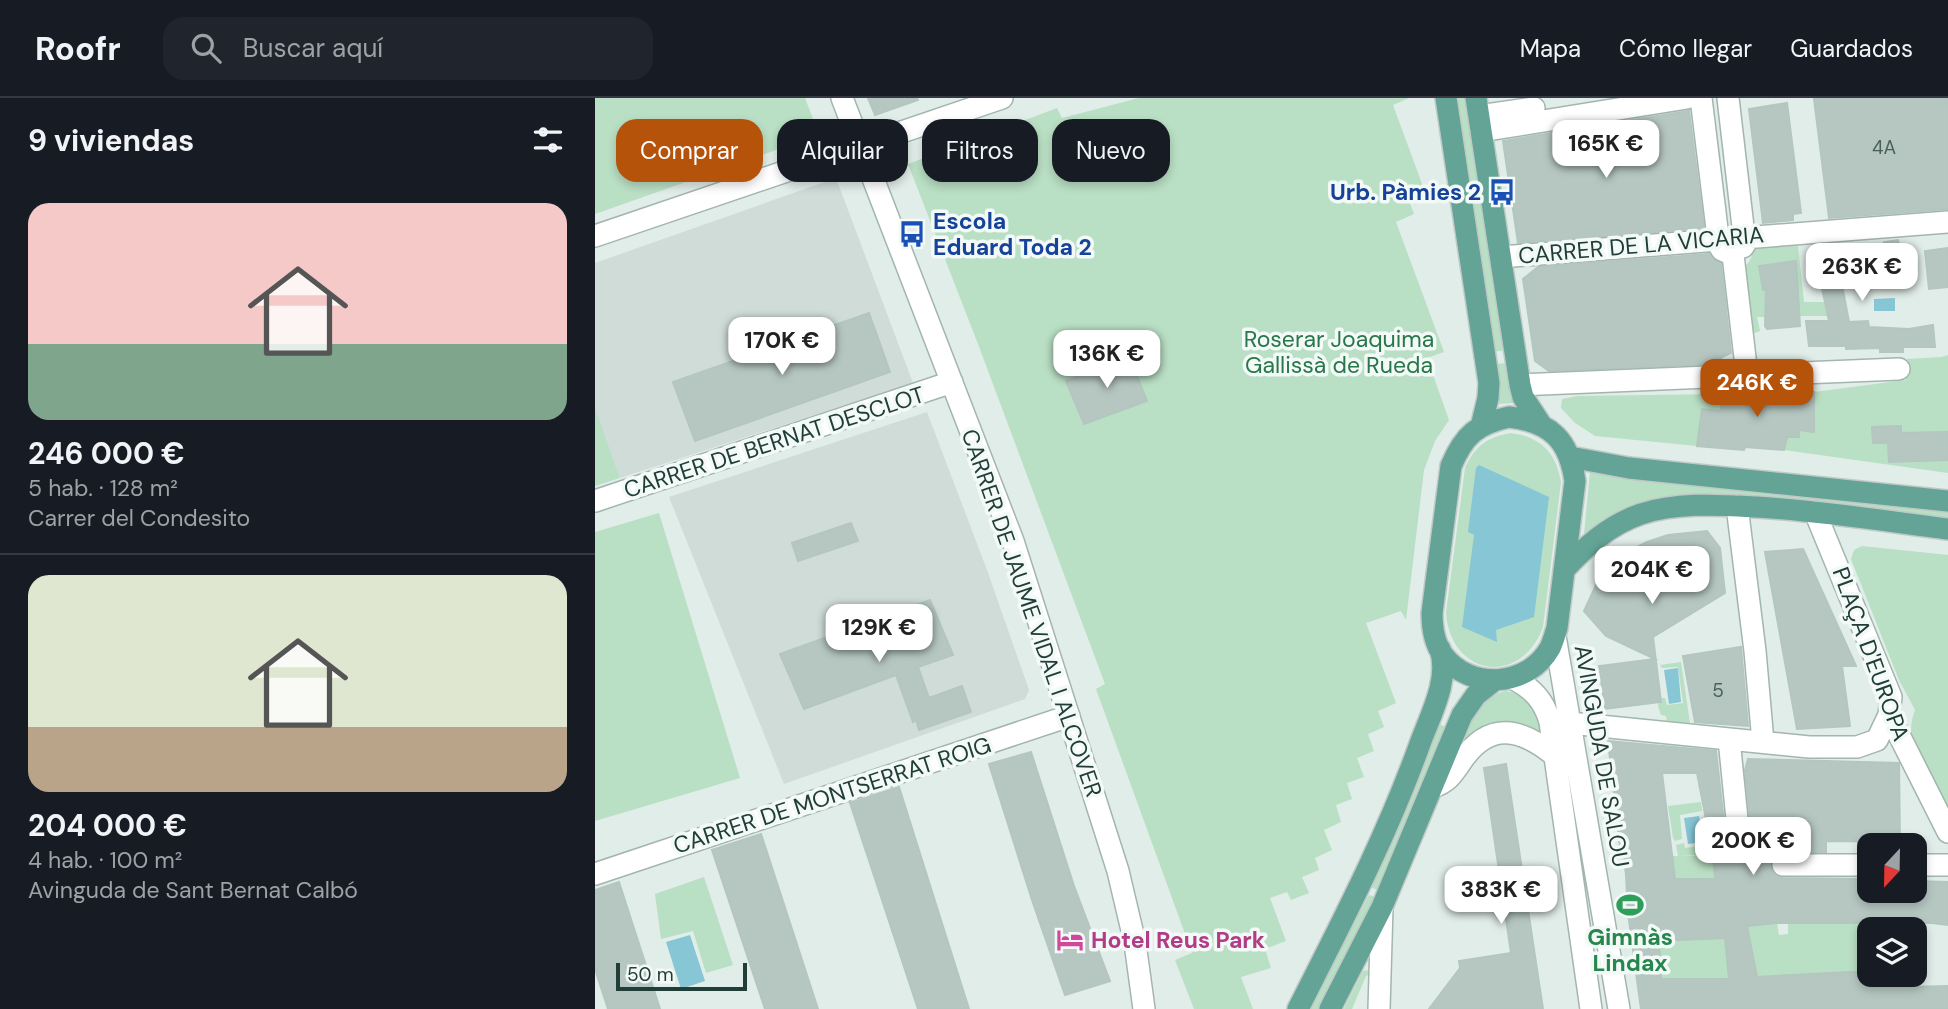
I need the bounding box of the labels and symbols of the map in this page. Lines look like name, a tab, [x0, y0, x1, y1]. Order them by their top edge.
pin: 165K €	[1549, 120, 1663, 180]
house number: 4A	[1872, 135, 1896, 160]
place label: Urb. Pàmies 2	[1330, 177, 1481, 207]
bus stop icon: Urb. Pàmies 2	[1487, 177, 1517, 207]
place label: Escola Eduard Toda 2	[933, 206, 1092, 262]
bus stop icon: Escola Eduard Toda 2	[897, 219, 927, 249]
street label: CARRER DE LA VICARIA	[1517, 219, 1765, 271]
pin: 263K €	[1805, 244, 1919, 303]
pin: 170K €	[725, 317, 839, 377]
park label: Roserar Joaquima Gallissà de Rueda	[1244, 324, 1434, 380]
pin: 136K €	[1050, 330, 1164, 390]
pin: 246K €	[1700, 360, 1814, 419]
street label: CARRER DE BERNAT DESCLOT	[620, 379, 928, 505]
street label: CARRER DE JAUME VIDAL I ALCOVER	[955, 425, 1109, 801]
pin: 204K €	[1595, 546, 1709, 606]
street label: PLAÇA D'EUROPA	[1826, 563, 1916, 745]
pin: 129K €	[822, 604, 936, 664]
street label: AVINGUDA DE SALOU	[1568, 642, 1636, 870]
house number: 5	[1712, 678, 1724, 703]
street label: CARRER DE MONTSERRAT ROIG	[669, 729, 995, 861]
pin: 200K €	[1696, 818, 1810, 877]
north arrow	[1857, 833, 1927, 903]
pin: 383K €	[1444, 866, 1558, 926]
sports icon: Gimnàs Lindax	[1615, 890, 1645, 920]
place label: Gimnàs Lindax	[1587, 922, 1673, 978]
hotel icon: Hotel Reus Park	[1055, 925, 1085, 955]
place label: Hotel Reus Park	[1091, 925, 1265, 955]
scale bar	[616, 960, 747, 992]

